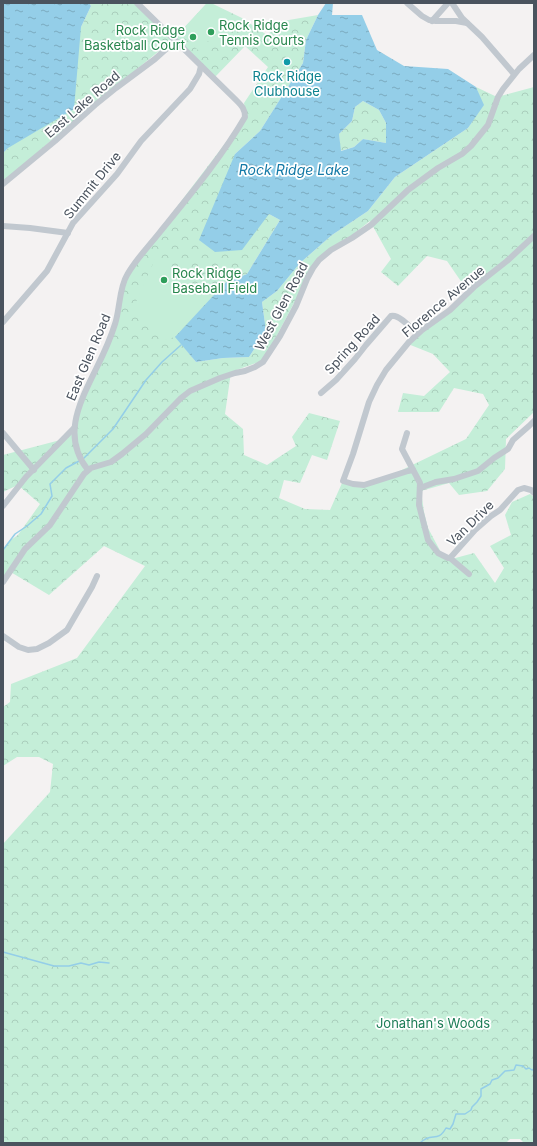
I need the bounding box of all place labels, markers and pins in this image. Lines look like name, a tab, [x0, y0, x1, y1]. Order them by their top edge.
place label: Rock Ridge Tennis Courts	[219, 17, 304, 48]
place label: Rock Ridge Basketball Court	[84, 22, 185, 53]
marker: Rock Ridge Tennis Courts	[206, 27, 216, 37]
marker: Rock Ridge Basketball Court	[188, 32, 198, 42]
marker: Rock Ridge Clubhouse	[282, 57, 292, 67]
place label: Rock Ridge Clubhouse	[252, 68, 322, 99]
place label: Rock Ridge Baseball Field	[172, 265, 257, 296]
marker: Rock Ridge Baseball Field	[159, 275, 169, 285]

